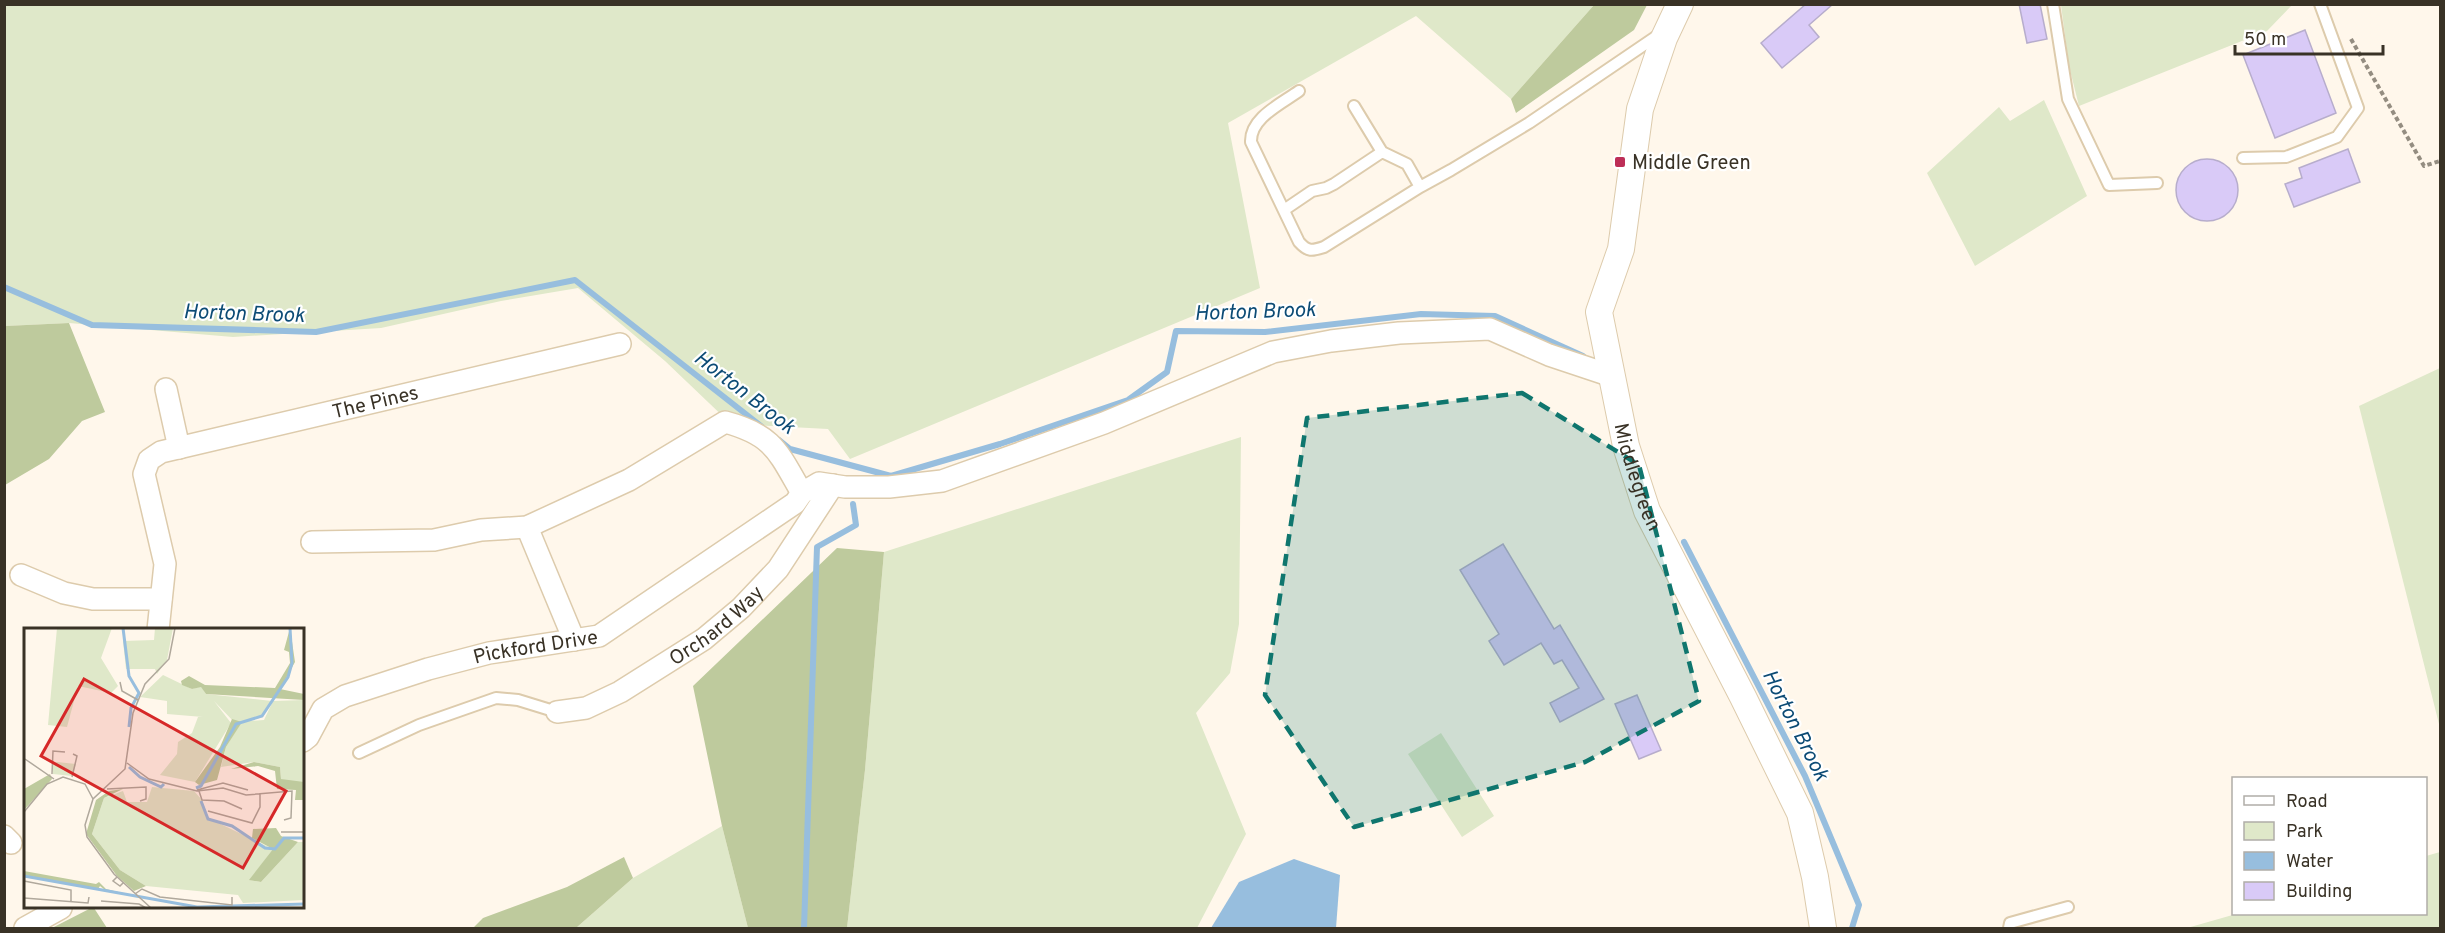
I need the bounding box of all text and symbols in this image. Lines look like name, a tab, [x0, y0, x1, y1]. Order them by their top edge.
scale bar	[2235, 18, 2384, 56]
text: 50 m	[2244, 29, 2286, 52]
place label: Middle Green	[1632, 151, 1751, 177]
marker: Middle Green	[1613, 155, 1627, 169]
water label: Horton Brook	[1194, 297, 1317, 328]
water label: Horton Brook	[183, 299, 306, 330]
water label: Horton Brook	[688, 345, 801, 441]
street label: The Pines	[330, 381, 421, 426]
street label: Middlegreen	[1607, 421, 1666, 536]
street label: Orchard Way	[665, 581, 770, 673]
street label: Pickford Drive	[471, 625, 600, 672]
inset map	[24, 628, 304, 909]
water label: Horton Brook	[1755, 665, 1834, 786]
legend	[2232, 777, 2427, 915]
text: Road	[2286, 791, 2328, 814]
text: Park	[2286, 821, 2323, 844]
text: Water	[2286, 851, 2333, 874]
text: Building	[2286, 881, 2352, 904]

